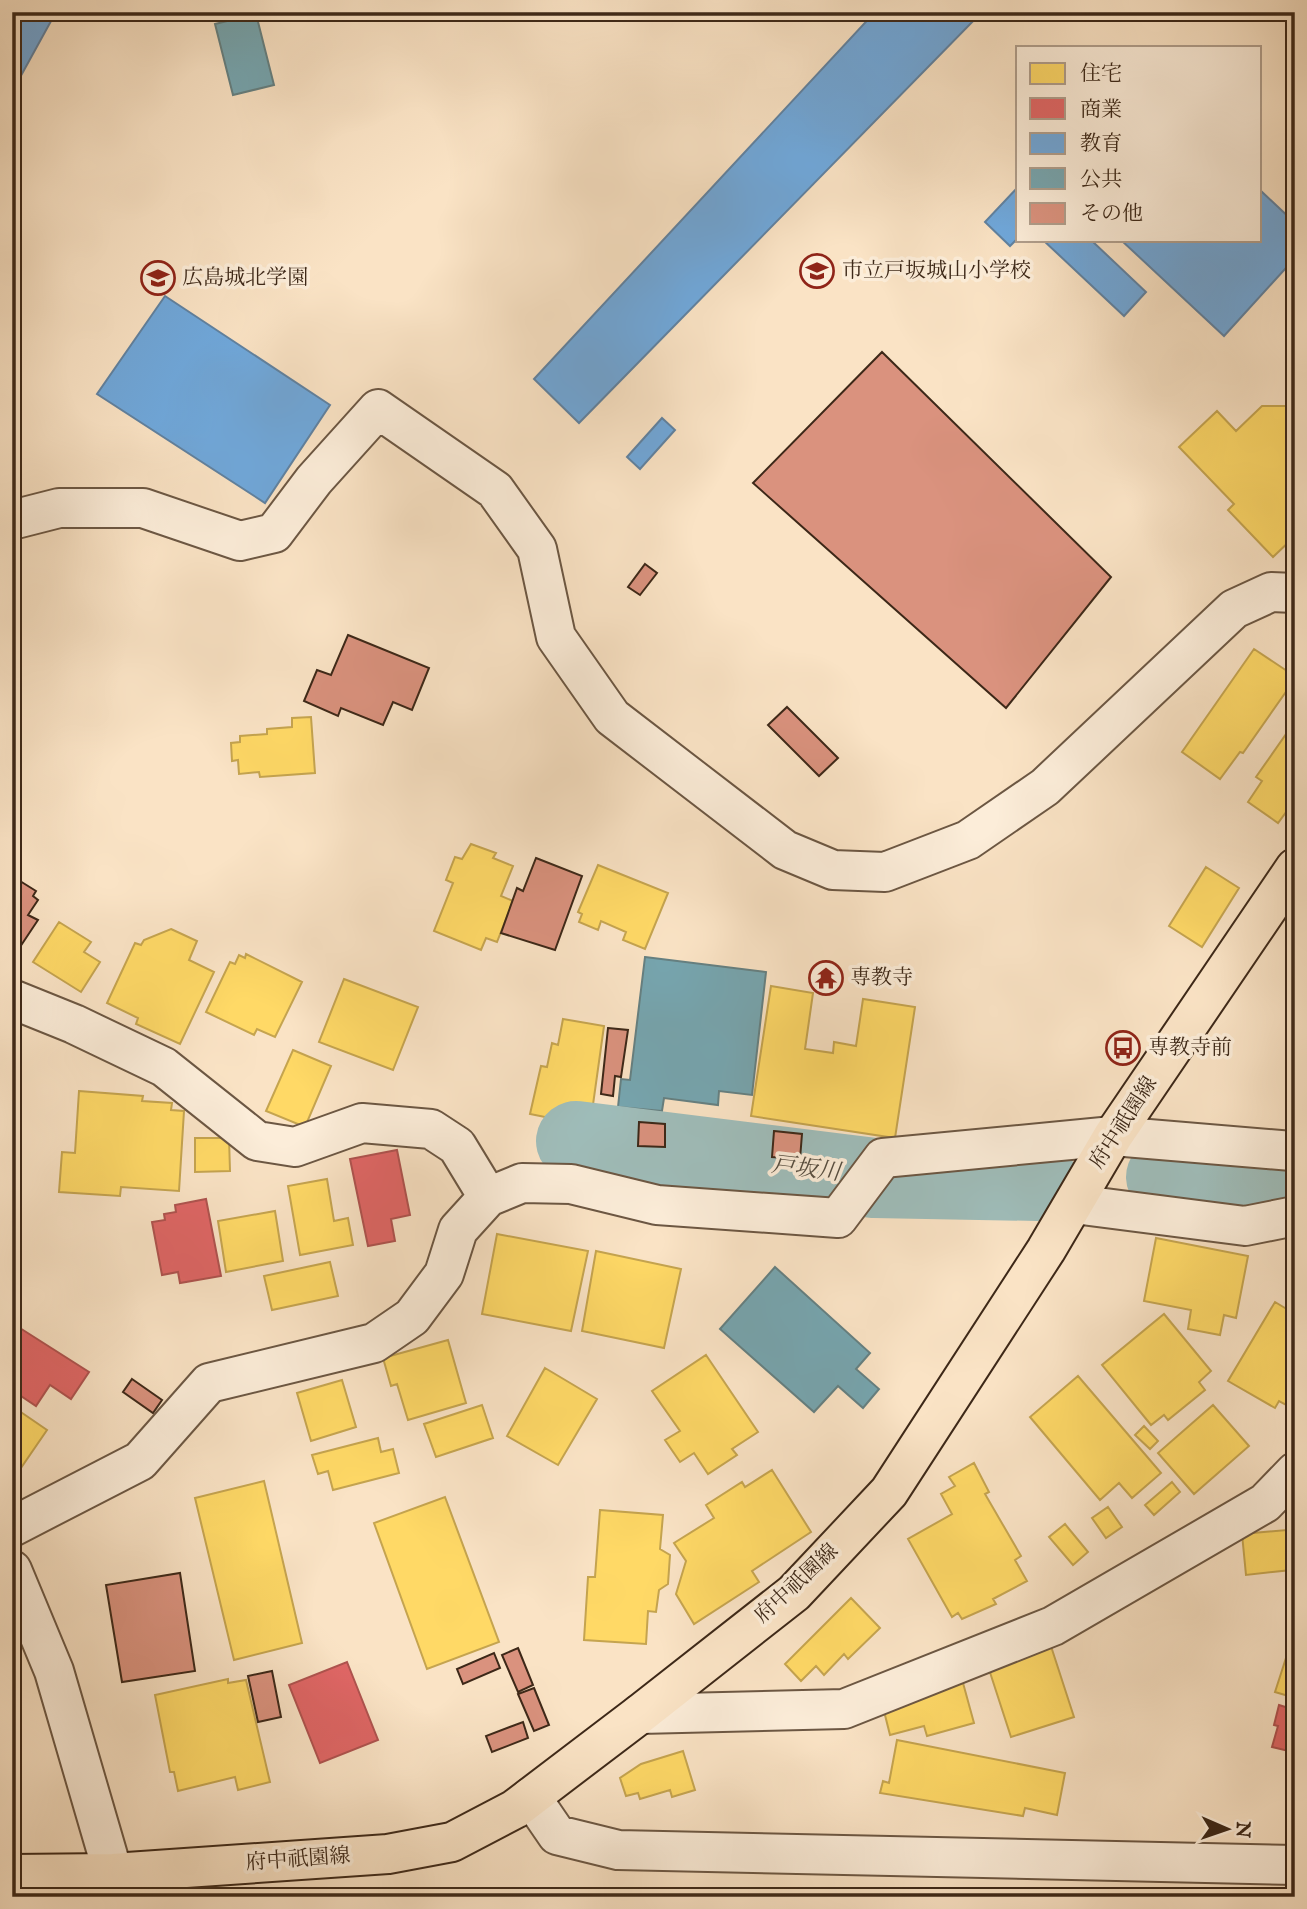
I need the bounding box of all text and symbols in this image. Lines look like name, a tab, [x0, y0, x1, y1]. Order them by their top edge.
legend	[1016, 46, 1262, 242]
text: 住宅	[1080, 61, 1122, 88]
text: 商業	[1080, 97, 1122, 124]
text: 教育	[1080, 131, 1122, 158]
text: 公共	[1080, 167, 1122, 194]
text: その他	[1080, 201, 1143, 228]
school or university icon: 市立戸坂城山小学校	[798, 252, 836, 290]
place label: 市立戸坂城山小学校	[842, 258, 1031, 285]
school or university icon: 広島城北学園	[139, 259, 177, 297]
place label: 広島城北学園	[182, 265, 308, 292]
temple icon: 専教寺	[807, 959, 845, 997]
place label: 専教寺	[850, 965, 913, 992]
bus stop icon: 専教寺前	[1104, 1029, 1142, 1067]
place label: 専教寺前	[1148, 1035, 1232, 1062]
street label: 府中祇園線	[1084, 1072, 1164, 1174]
water label: 戸坂川	[770, 1150, 845, 1188]
street label: 府中祇園線	[749, 1538, 845, 1630]
north arrow	[1192, 1794, 1262, 1864]
text: N	[1230, 1820, 1254, 1839]
street label: 府中祇園線	[245, 1843, 351, 1877]

